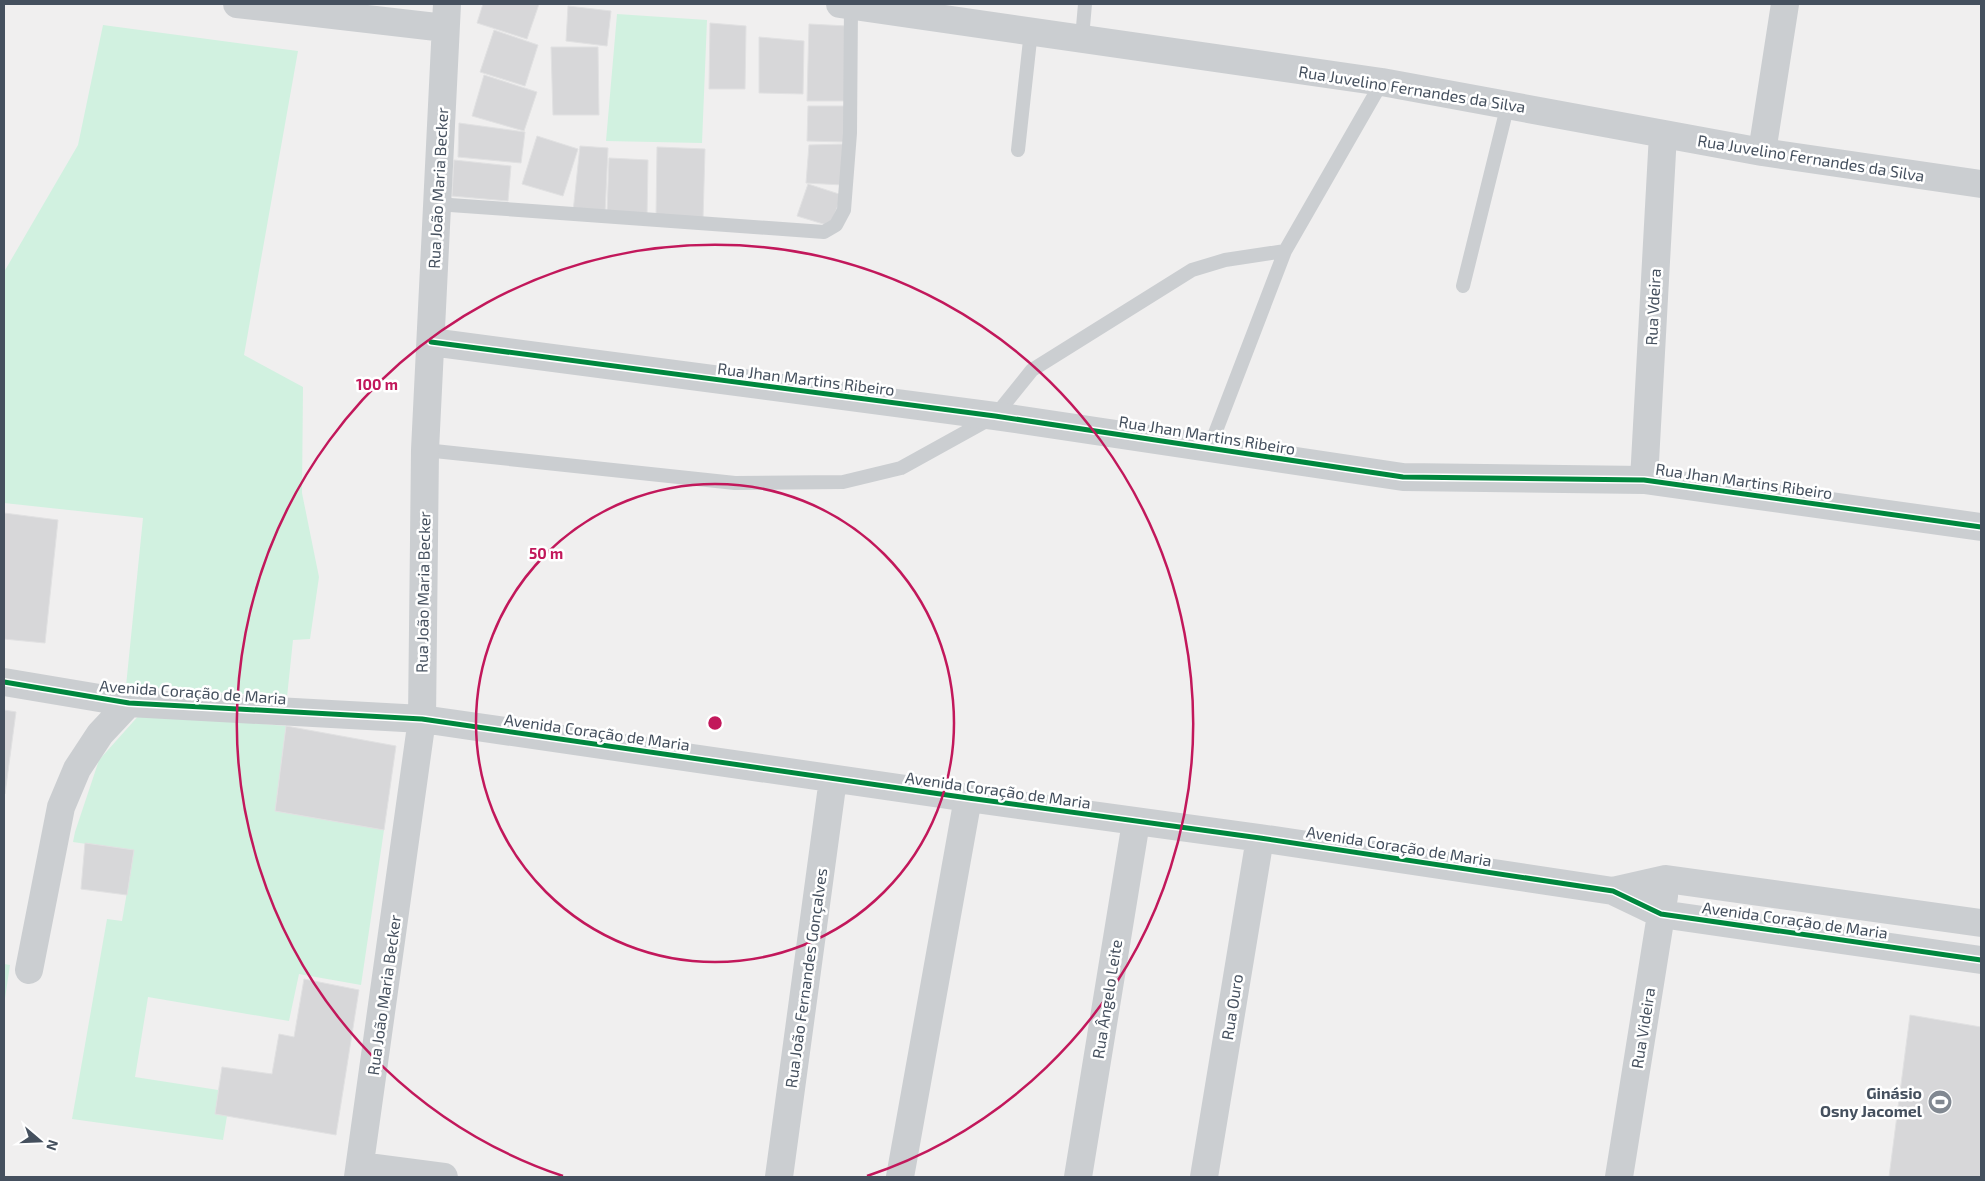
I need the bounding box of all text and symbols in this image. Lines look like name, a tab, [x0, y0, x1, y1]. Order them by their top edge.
street label: Rua Juvelino Fernandes da Silva	[1297, 61, 1527, 116]
street label: Rua João Maria Becker	[424, 106, 451, 269]
street label: Rua Juvelino Fernandes da Silva	[1696, 130, 1926, 185]
street label: Rua Vdeira	[1641, 268, 1664, 346]
street label: Rua Jhan Martins Ribeiro	[716, 358, 896, 399]
text: 100 m	[356, 375, 398, 393]
street label: Rua Jhan Martins Ribeiro	[1117, 411, 1297, 458]
street label: Rua Jhan Martins Ribeiro	[1654, 459, 1834, 502]
street label: Rua João Maria Becker	[412, 510, 433, 673]
text: 50 m	[529, 544, 563, 562]
street label: Avenida Coração de Maria	[99, 675, 287, 709]
street label: Avenida Coração de Maria	[503, 709, 691, 755]
centre of rings	[706, 714, 724, 732]
street label: Avenida Coração de Maria	[904, 767, 1092, 813]
street label: Avenida Coração de Maria	[1305, 821, 1493, 871]
street label: Rua João Fernandes Gonçalves	[781, 867, 831, 1089]
street label: Avenida Coração de Maria	[1701, 897, 1889, 943]
street label: Rua João Maria Becker	[363, 913, 404, 1076]
street label: Rua Ângelo Leite	[1088, 938, 1125, 1060]
street label: Rua Ouro	[1217, 973, 1246, 1041]
street label: Rua Videira	[1627, 986, 1658, 1070]
place label: Ginásio Osny Jacomel	[1820, 1083, 1923, 1121]
sports icon: Ginásio Osny Jacomel	[1927, 1089, 1953, 1115]
north arrow	[15, 1116, 65, 1166]
text: N	[43, 1138, 62, 1153]

